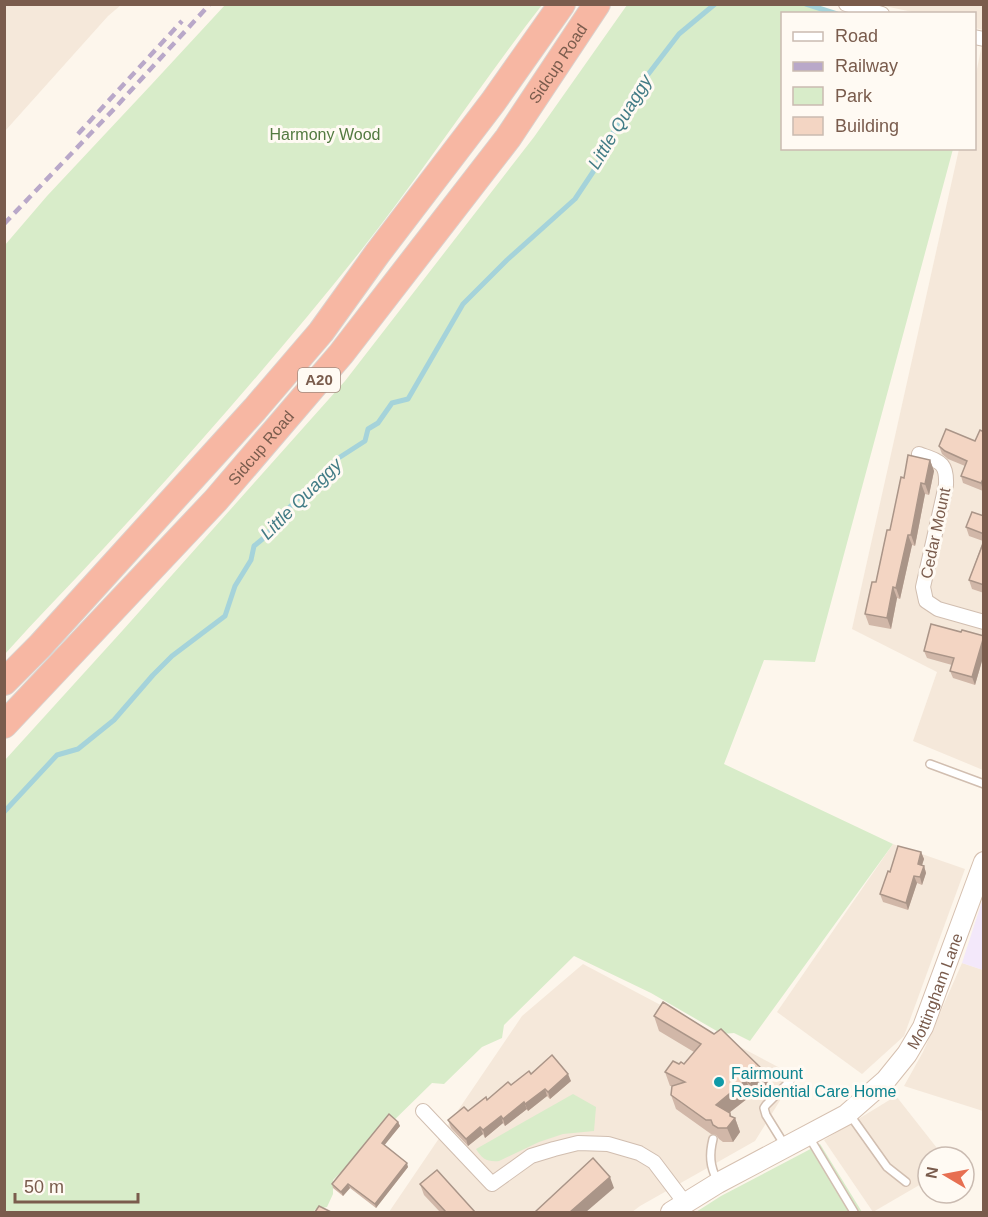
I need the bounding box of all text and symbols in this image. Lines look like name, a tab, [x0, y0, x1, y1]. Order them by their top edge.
legend	[781, 12, 976, 150]
street label: Sidcup Road	[526, 21, 590, 107]
text: Road	[835, 26, 878, 46]
text: Railway	[835, 56, 898, 76]
water label: Little Quaggy	[584, 71, 656, 173]
text: Park	[835, 86, 873, 106]
text: Building	[835, 116, 899, 136]
park label: Harmony Wood	[270, 126, 380, 143]
road number: A20	[298, 368, 340, 392]
street label: Sidcup Road	[225, 408, 297, 488]
water label: Little Quaggy	[256, 454, 346, 544]
street label: Cedar Mount	[918, 486, 954, 580]
street label: Mottingham Lane	[904, 931, 966, 1052]
place label: Fairmount Residential Care Home	[731, 1065, 897, 1100]
marker: Fairmount Residential Care Home	[712, 1075, 726, 1089]
north arrow	[916, 1145, 976, 1205]
text: N	[922, 1165, 941, 1180]
scale bar	[15, 1166, 138, 1204]
text: 50 m	[24, 1177, 64, 1197]

